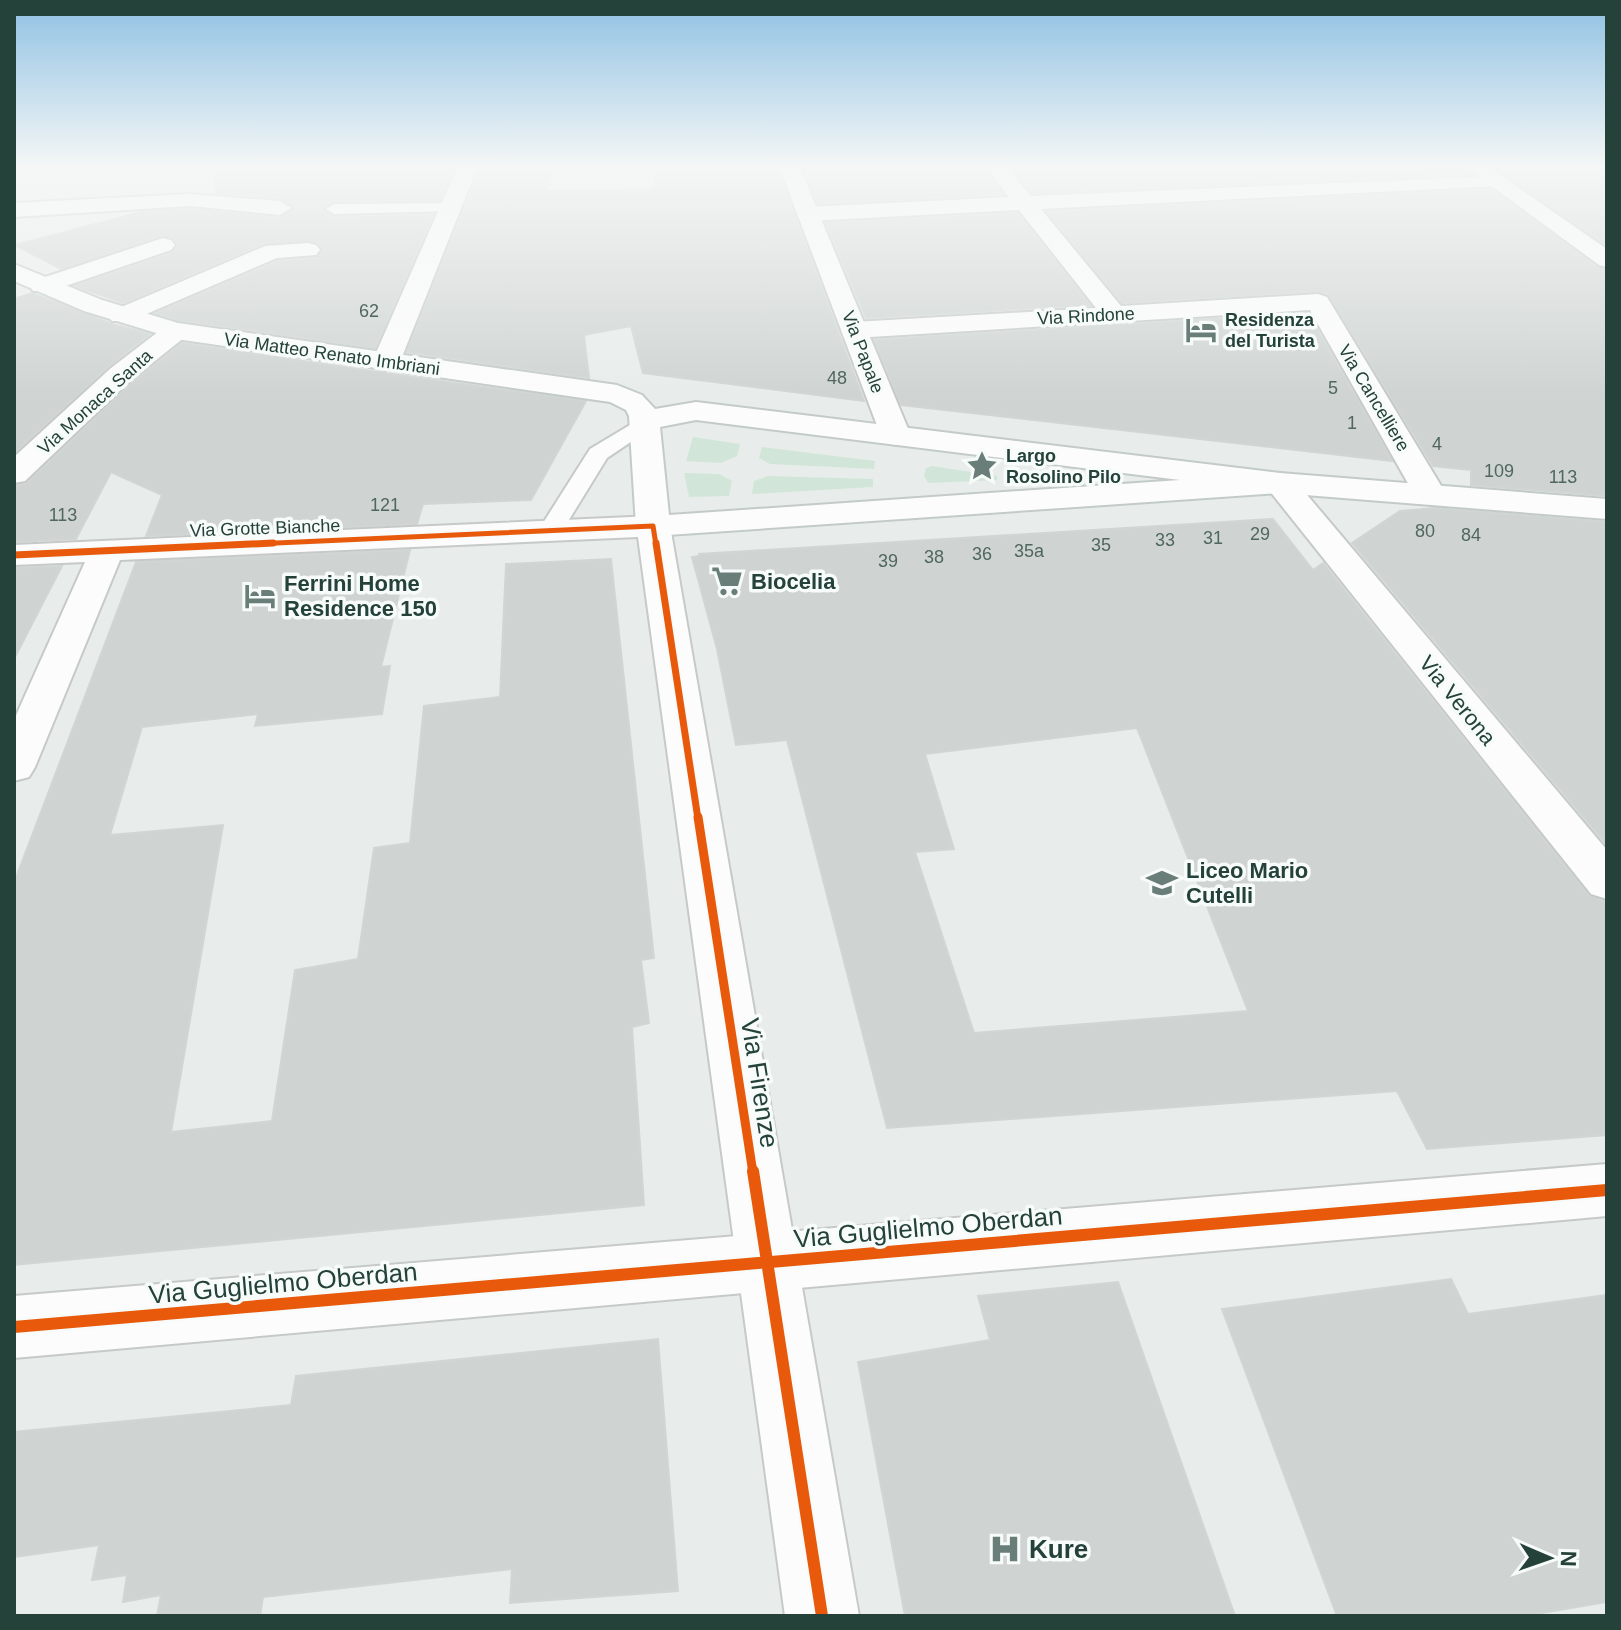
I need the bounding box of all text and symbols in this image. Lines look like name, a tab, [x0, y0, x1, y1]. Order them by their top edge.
house number: 62	[359, 301, 379, 321]
street label: Via Rindone	[1037, 303, 1135, 329]
street label: Via Papale	[838, 308, 888, 396]
place label: Residenza del Turista	[1225, 310, 1316, 351]
hotel icon: Residenza del Turista	[1184, 313, 1218, 347]
street label: Via Matteo Renato Imbriani	[223, 329, 441, 379]
street label: Via Cancelliere	[1334, 341, 1414, 455]
street label: Via Monaca Santa	[34, 345, 157, 459]
house number: 48	[827, 368, 847, 388]
house number: 5	[1328, 378, 1338, 398]
house number: 1	[1347, 413, 1357, 433]
house number: 4	[1432, 434, 1442, 454]
place label: Largo Rosolino Pilo	[1006, 446, 1121, 487]
place icon: Largo Rosolino Pilo	[965, 449, 999, 483]
house number: 109	[1484, 461, 1514, 481]
house number: 113	[1549, 467, 1577, 487]
house number: 121	[370, 495, 400, 515]
house number: 113	[49, 505, 77, 525]
street label: Via Grotte Bianche	[189, 515, 341, 541]
house number: 80	[1415, 521, 1435, 541]
house number: 29	[1250, 524, 1270, 544]
house number: 84	[1461, 525, 1481, 545]
house number: 31	[1203, 528, 1223, 548]
house number: 33	[1155, 530, 1175, 550]
house number: 35	[1091, 535, 1111, 555]
house number: 35a	[1014, 541, 1045, 561]
house number: 36	[972, 544, 992, 564]
house number: 38	[924, 547, 944, 567]
house number: 39	[878, 551, 898, 571]
supermarket icon: Biocelia	[710, 564, 744, 598]
place label: Biocelia	[751, 569, 836, 594]
place label: Ferrini Home Residence 150	[284, 571, 437, 621]
hotel icon: Ferrini Home Residence 150	[243, 579, 277, 613]
street label: Via Verona	[1414, 651, 1502, 750]
place label: Liceo Mario Cutelli	[1186, 858, 1308, 908]
school or university icon: Liceo Mario Cutelli	[1145, 866, 1179, 900]
street label: Via Firenze	[735, 1016, 785, 1150]
street label: Via Guglielmo Oberdan	[792, 1200, 1064, 1254]
street label: Via Guglielmo Oberdan	[147, 1256, 419, 1310]
north arrow	[1509, 1518, 1589, 1598]
hospital icon: Kure	[988, 1532, 1022, 1566]
place label: Kure	[1029, 1534, 1088, 1564]
text: N	[1556, 1550, 1581, 1567]

